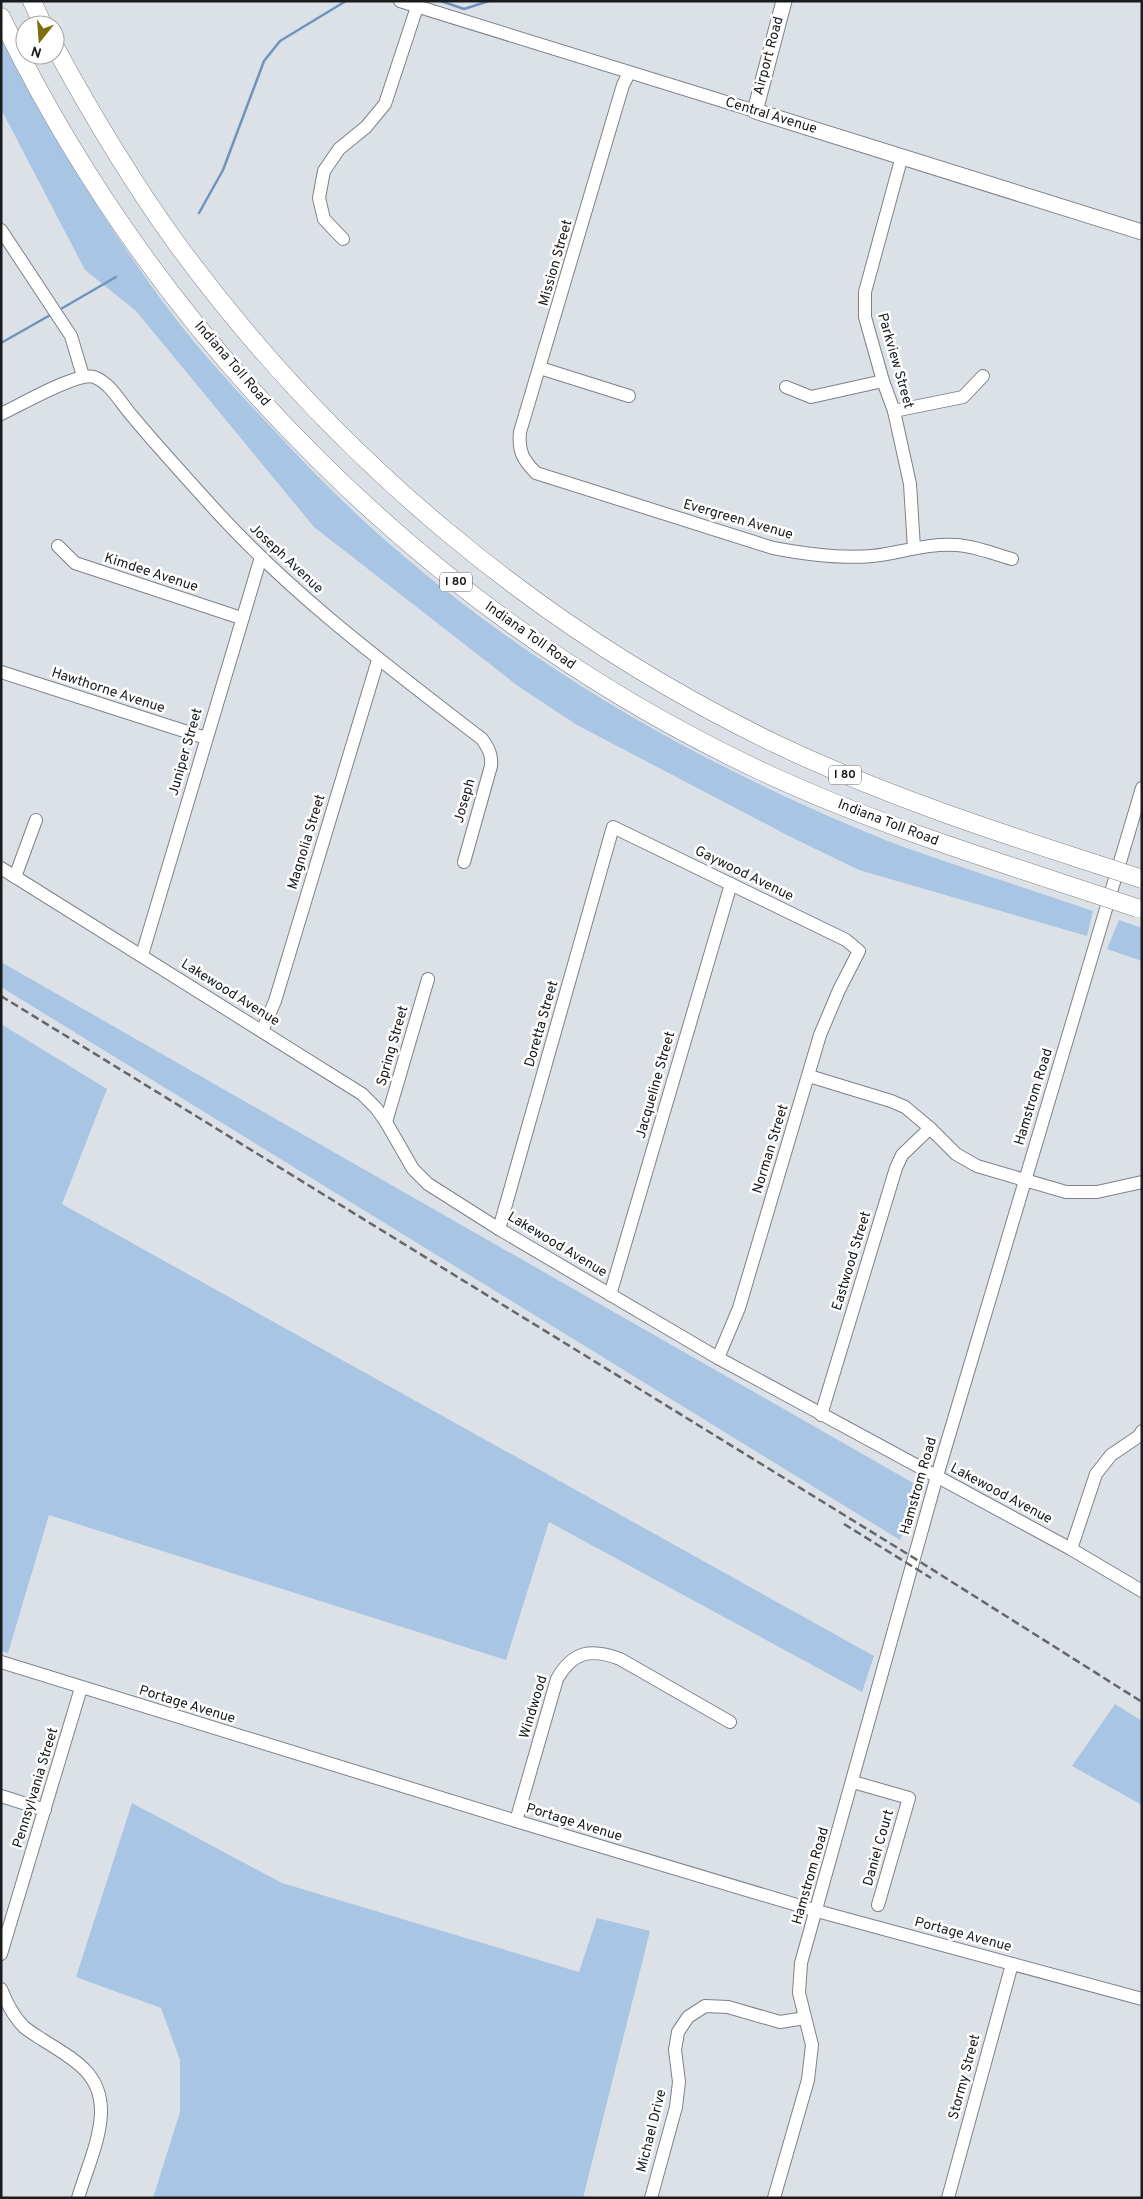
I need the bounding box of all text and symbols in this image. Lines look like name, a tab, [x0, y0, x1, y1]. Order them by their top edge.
north arrow	[15, 15, 65, 65]
street label: Airport Road	[750, 15, 788, 97]
text: N	[29, 41, 44, 61]
street label: Central Avenue	[723, 94, 819, 138]
street label: Mission Street	[536, 218, 576, 308]
street label: Parkview Street	[873, 311, 917, 411]
street label: Indiana Toll Road	[191, 318, 273, 410]
street label: Evergreen Avenue	[681, 496, 795, 544]
street label: Joseph Avenue	[246, 520, 326, 598]
street label: Kimdee Avenue	[102, 550, 200, 596]
road number: I 80	[440, 572, 472, 592]
street label: Indiana Toll Road	[481, 598, 579, 674]
street label: Hawthorne Avenue	[49, 665, 167, 717]
street label: Juniper Street	[165, 706, 207, 798]
road number: I 80	[829, 766, 861, 784]
street label: Joseph	[451, 777, 479, 825]
street label: Magnolia Street	[284, 792, 330, 892]
street label: Indiana Toll Road	[835, 796, 941, 850]
street label: Gaywood Avenue	[692, 843, 796, 905]
street label: Lakewood Avenue	[178, 956, 282, 1030]
street label: Doretta Street	[522, 979, 562, 1069]
street label: Spring Street	[373, 1004, 413, 1088]
street label: Jacqueline Street	[633, 1030, 679, 1140]
street label: Hamstrom Road	[1011, 1047, 1057, 1147]
street label: Norman Street	[749, 1102, 793, 1196]
street label: Lakewood Avenue	[504, 1209, 610, 1281]
street label: Eastwood Street	[829, 1209, 875, 1313]
street label: Hamstrom Road	[897, 1435, 941, 1537]
street label: Lakewood Avenue	[947, 1460, 1055, 1528]
street label: Windwood	[516, 1673, 552, 1741]
street label: Portage Avenue	[137, 1682, 237, 1728]
street label: Pennsylvania Street	[10, 1726, 62, 1850]
street label: Portage Avenue	[524, 1800, 624, 1846]
street label: Daniel Court	[860, 1808, 898, 1888]
street label: Hamstrom Road	[789, 1825, 833, 1927]
street label: Portage Avenue	[913, 1914, 1013, 1956]
street label: Stormy Street	[945, 2032, 985, 2122]
street label: Michael Drive	[633, 2088, 671, 2174]

